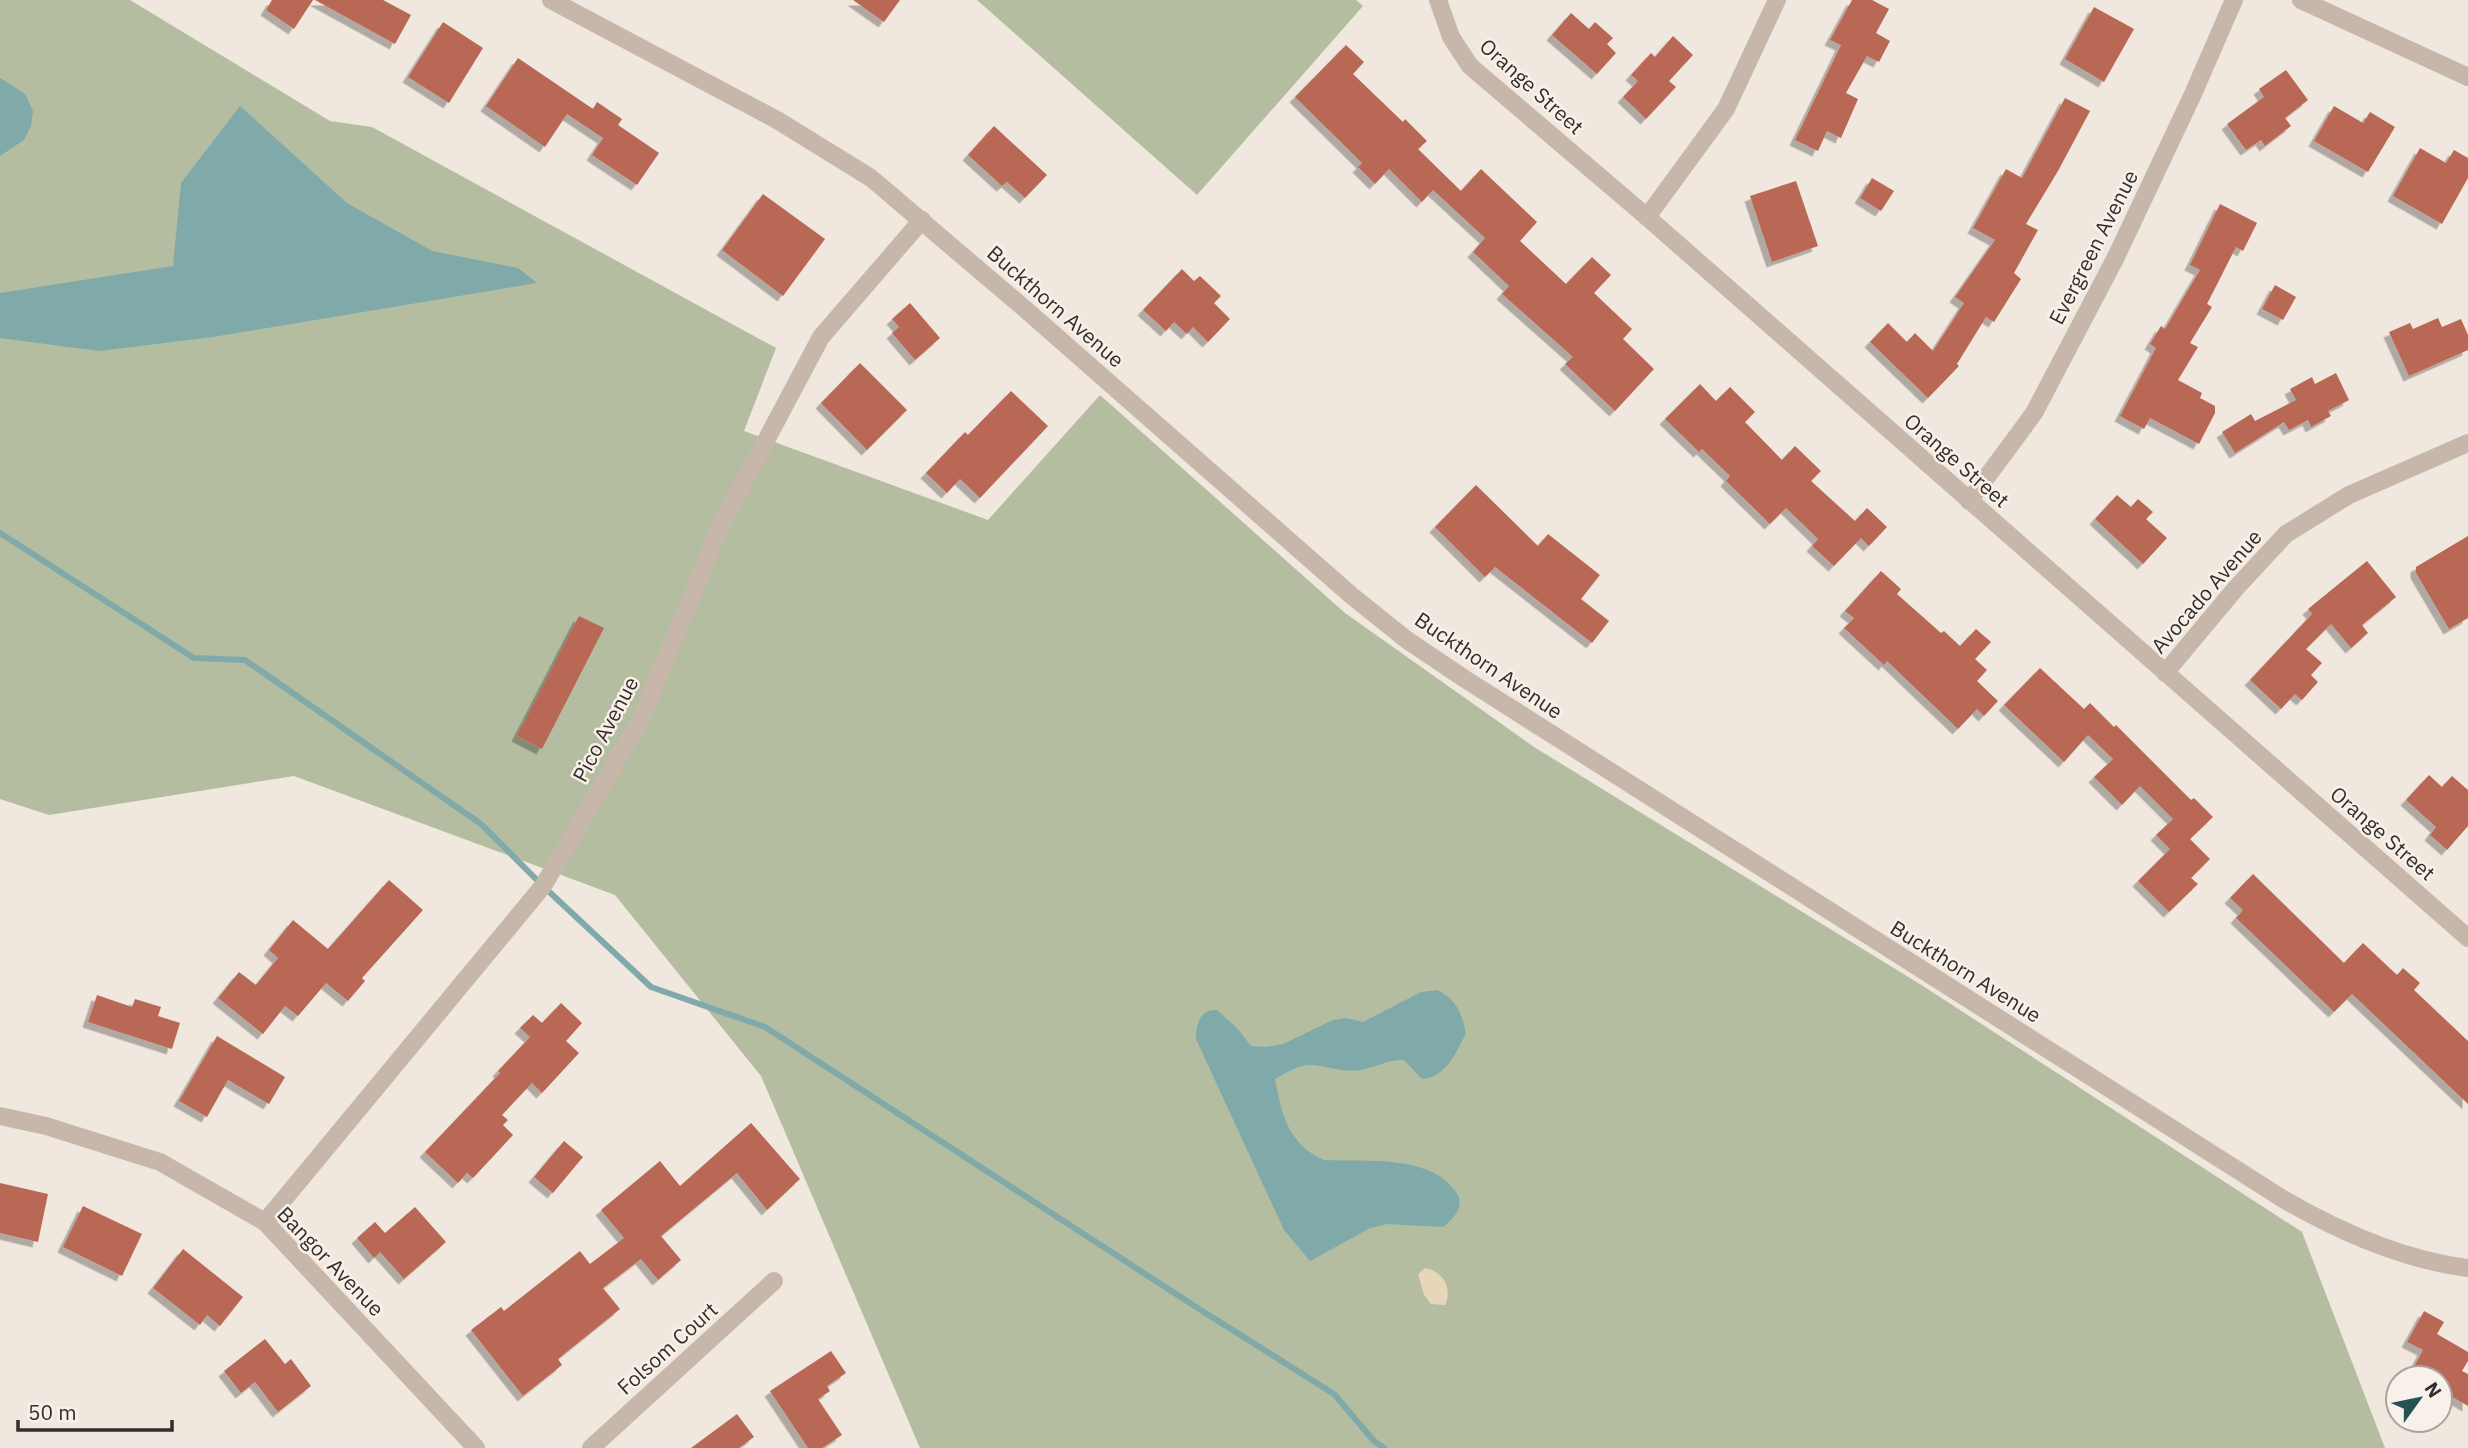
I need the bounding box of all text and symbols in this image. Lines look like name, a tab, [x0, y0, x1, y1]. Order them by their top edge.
street label: Orange Street	[1474, 32, 1590, 140]
street label: Evergreen Avenue	[2042, 165, 2144, 329]
street label: Buckthorn Avenue	[982, 239, 1130, 373]
street label: Orange Street	[1898, 407, 2016, 513]
street label: Avocado Avenue	[2144, 523, 2268, 659]
street label: Buckthorn Avenue	[1410, 605, 1568, 725]
street label: Pico Avenue	[566, 672, 644, 786]
street label: Orange Street	[2324, 780, 2442, 886]
street label: Buckthorn Avenue	[1885, 913, 2047, 1029]
street label: Bangor Avenue	[271, 1200, 391, 1322]
street label: Folsom Court	[611, 1295, 723, 1401]
north arrow	[2384, 1364, 2454, 1434]
text: N	[2419, 1377, 2447, 1402]
scale bar	[18, 1388, 172, 1432]
text: 50 m	[28, 1398, 77, 1426]

